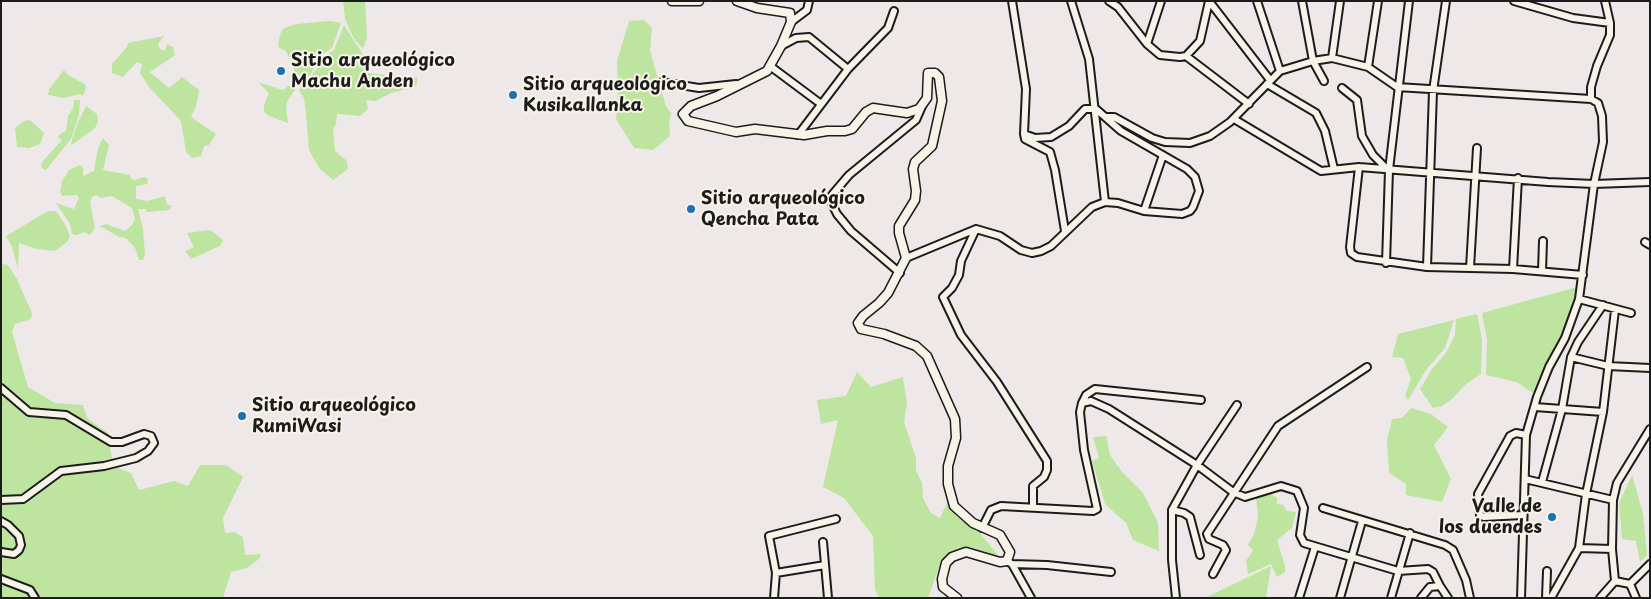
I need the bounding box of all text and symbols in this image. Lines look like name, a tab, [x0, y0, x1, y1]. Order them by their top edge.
place label: Sitio arqueológico Machu Anden	[291, 50, 455, 92]
marker: Sitio arqueológico Machu Anden	[275, 65, 287, 77]
place label: Sitio arqueológico Kusikallanka	[523, 74, 687, 116]
marker: Sitio arqueológico Kusikallanka	[507, 89, 519, 101]
place label: Sitio arqueológico Qencha Pata	[701, 188, 865, 230]
marker: Sitio arqueológico Qencha Pata	[685, 203, 697, 215]
place label: Sitio arqueológico RumiWasi	[252, 395, 416, 438]
marker: Sitio arqueológico RumiWasi	[236, 410, 248, 422]
place label: Valle de los duendes	[1439, 496, 1542, 538]
marker: Valle de los duendes	[1546, 511, 1558, 523]

